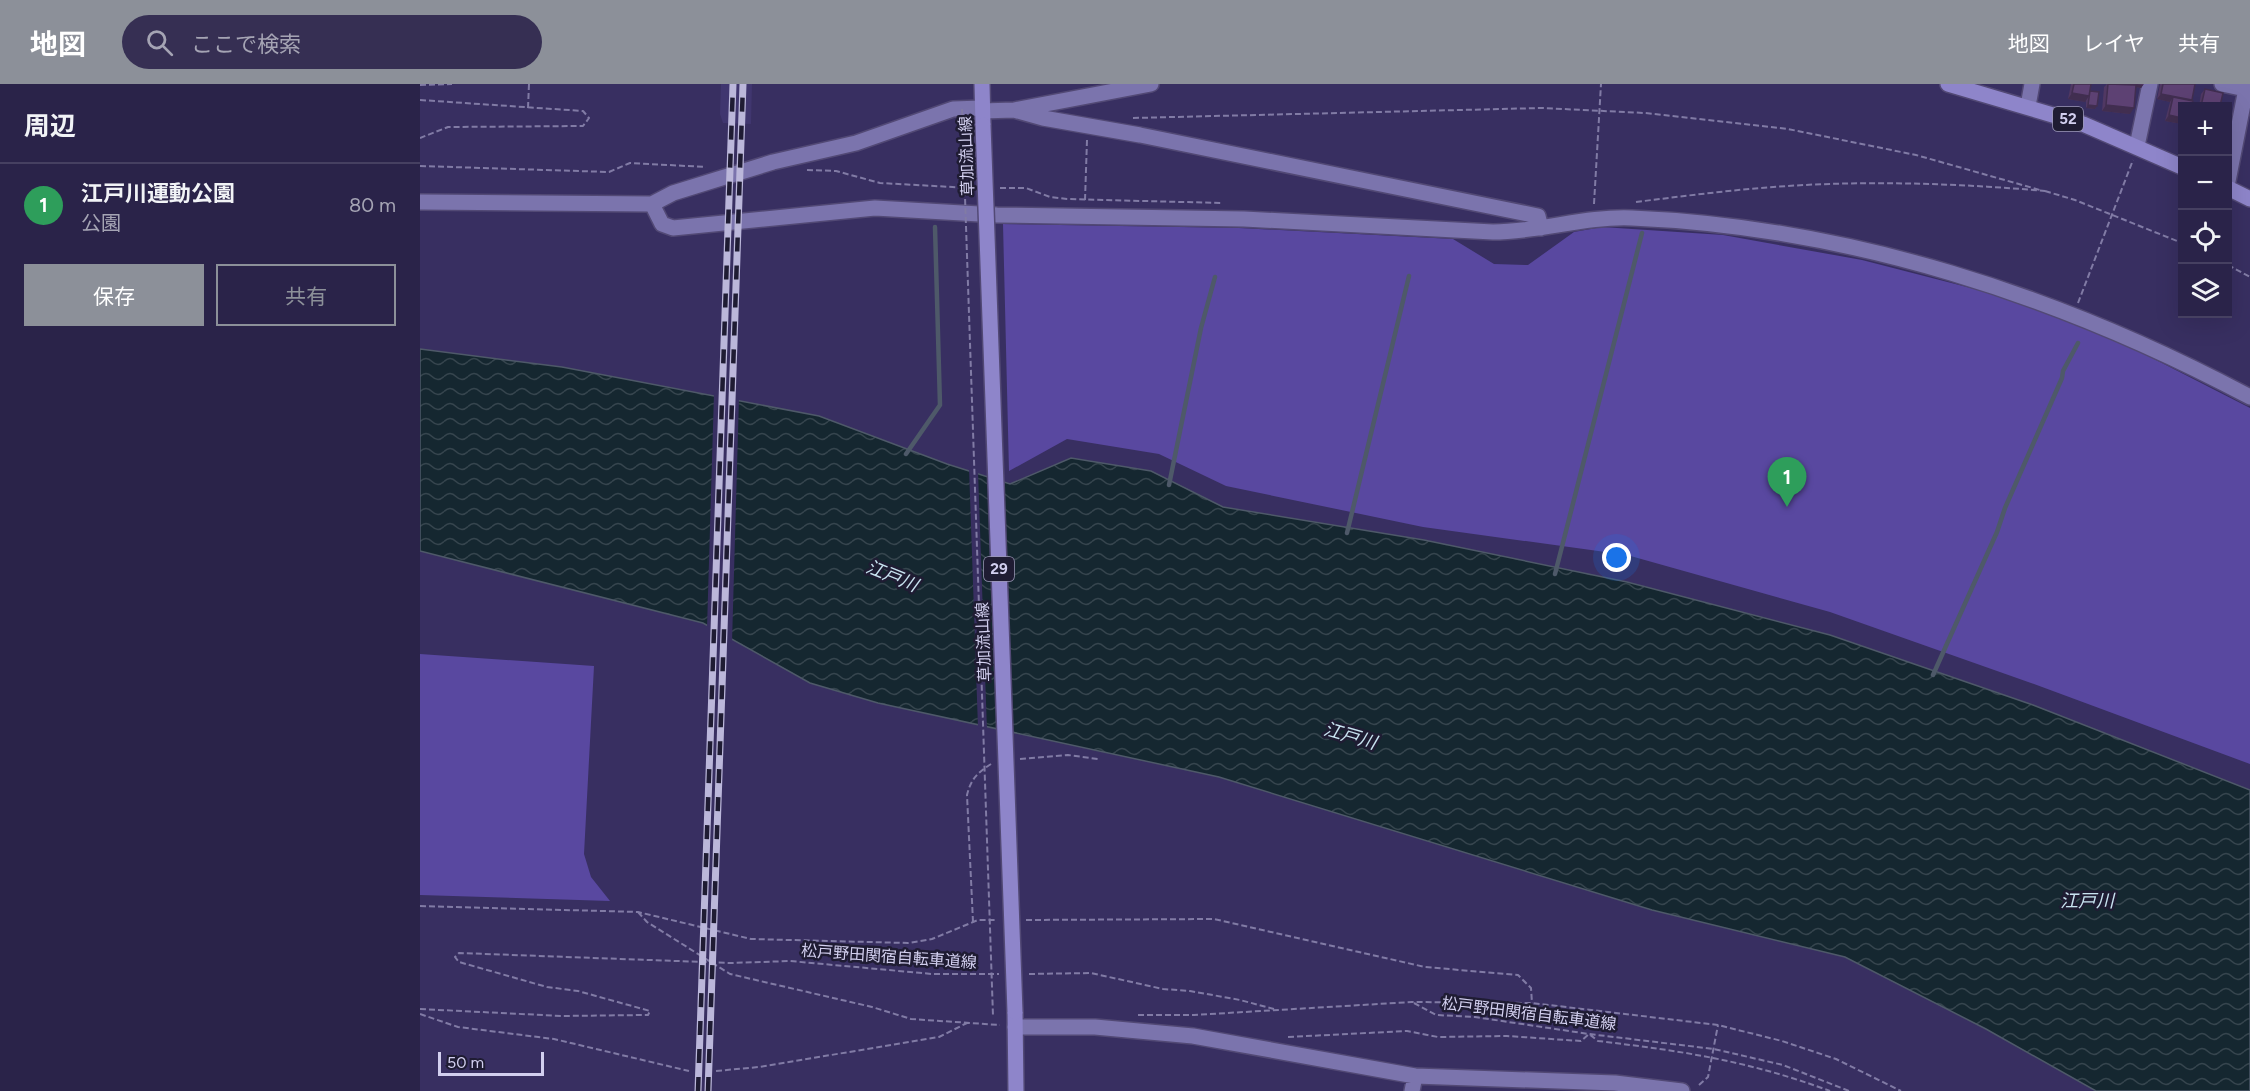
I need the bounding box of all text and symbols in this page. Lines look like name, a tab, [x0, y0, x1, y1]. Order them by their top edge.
search box	[122, 15, 542, 69]
icon: search	[143, 26, 176, 59]
text: 地図	[30, 27, 86, 61]
text: ここで検索	[191, 31, 301, 58]
text: 地図	[2008, 31, 2050, 56]
text: レイヤ	[2083, 31, 2145, 56]
text: 共有	[2178, 31, 2220, 56]
map controls	[2178, 102, 2232, 318]
button: +	[2178, 102, 2232, 156]
road number: 52	[2053, 107, 2083, 131]
text: 周辺	[24, 110, 76, 142]
street label: 草加流山線	[956, 116, 977, 196]
button: −	[2178, 156, 2232, 210]
text: 江戸川運動公園	[81, 180, 235, 207]
text: 1	[39, 193, 48, 217]
text: 80 m	[349, 193, 396, 217]
button: locate	[2178, 210, 2232, 264]
text: 公園	[81, 211, 121, 235]
button: 保存	[24, 264, 204, 326]
button: 共有	[216, 264, 396, 326]
button: layers	[2178, 264, 2232, 318]
pin: 1	[1768, 458, 1806, 507]
your location	[1602, 543, 1631, 572]
water label: 江戸川	[863, 556, 923, 597]
road number: 29	[984, 557, 1014, 581]
street label: 草加流山線	[973, 602, 994, 682]
water label: 江戸川	[1321, 718, 1381, 755]
water label: 江戸川	[2060, 890, 2116, 912]
street label: 松戸野田関宿自転車道線	[801, 941, 977, 972]
street label: 松戸野田関宿自転車道線	[1440, 993, 1617, 1034]
scale bar	[438, 1049, 544, 1076]
text: 50 m	[447, 1053, 484, 1072]

